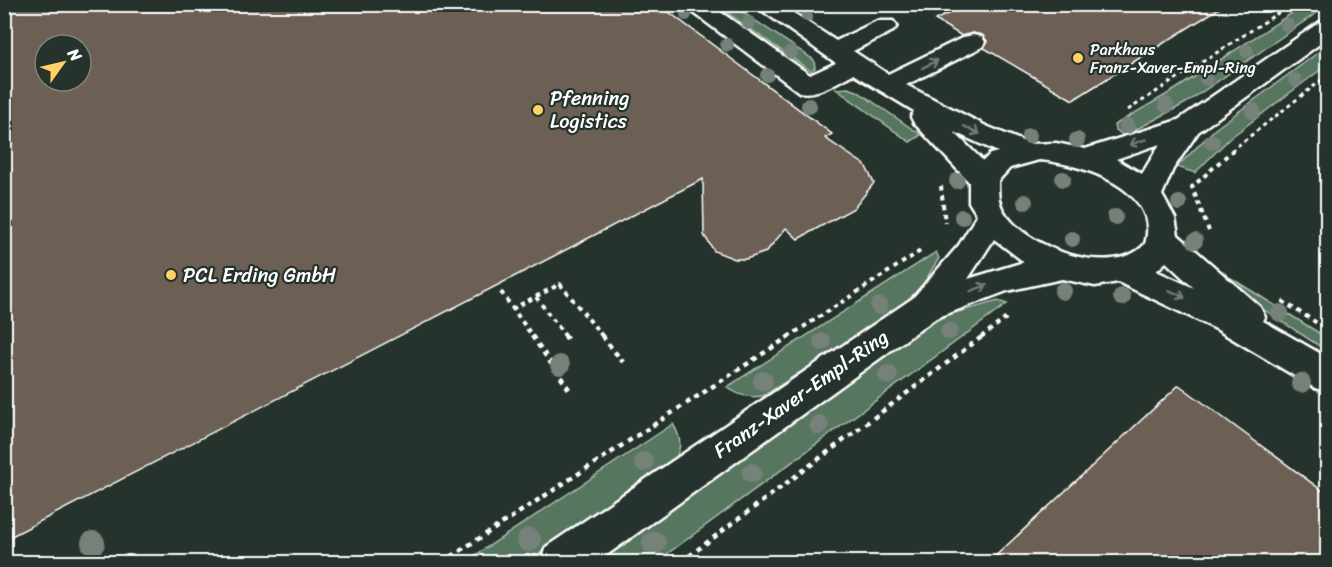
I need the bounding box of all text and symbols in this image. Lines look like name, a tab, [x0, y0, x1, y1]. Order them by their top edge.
north arrow	[33, 33, 93, 93]
place label: Parkhaus Franz-Xaver-Empl-Ring	[1090, 35, 1256, 82]
text: N	[59, 41, 91, 68]
marker: Parkhaus Franz-Xaver-Empl-Ring	[1071, 51, 1085, 65]
one-way arrow	[920, 57, 938, 69]
place label: Pfenning Logistics	[550, 81, 629, 139]
marker: Pfenning Logistics	[531, 103, 545, 117]
one-way arrow	[962, 124, 980, 136]
one-way arrow	[1129, 137, 1148, 148]
place label: PCL Erding GmbH	[183, 258, 336, 293]
marker: PCL Erding GmbH	[164, 268, 178, 282]
one-way arrow	[969, 281, 988, 292]
one-way arrow	[1168, 289, 1186, 301]
street label: Franz-Xaver-Empl-Ring	[706, 320, 896, 468]

